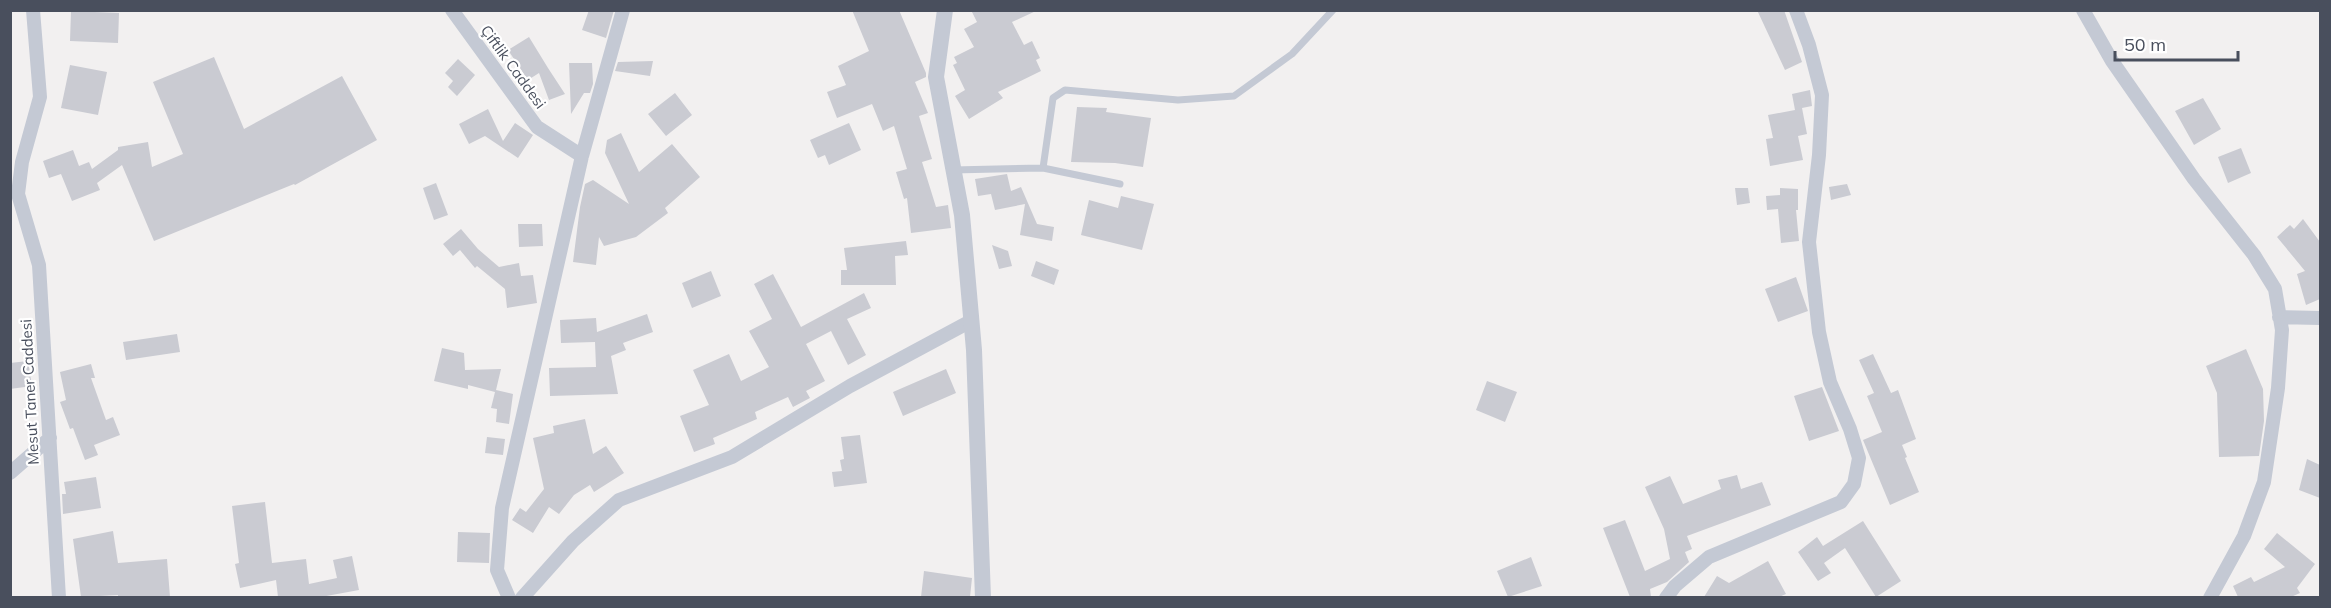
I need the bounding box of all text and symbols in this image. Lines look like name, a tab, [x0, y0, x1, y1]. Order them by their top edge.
street label: Çiftlik Caddesi	[477, 21, 550, 112]
scale bar	[2115, 24, 2238, 62]
text: 50 m	[2124, 33, 2166, 56]
street label: Mesut Taner Caddesi	[16, 319, 43, 465]

